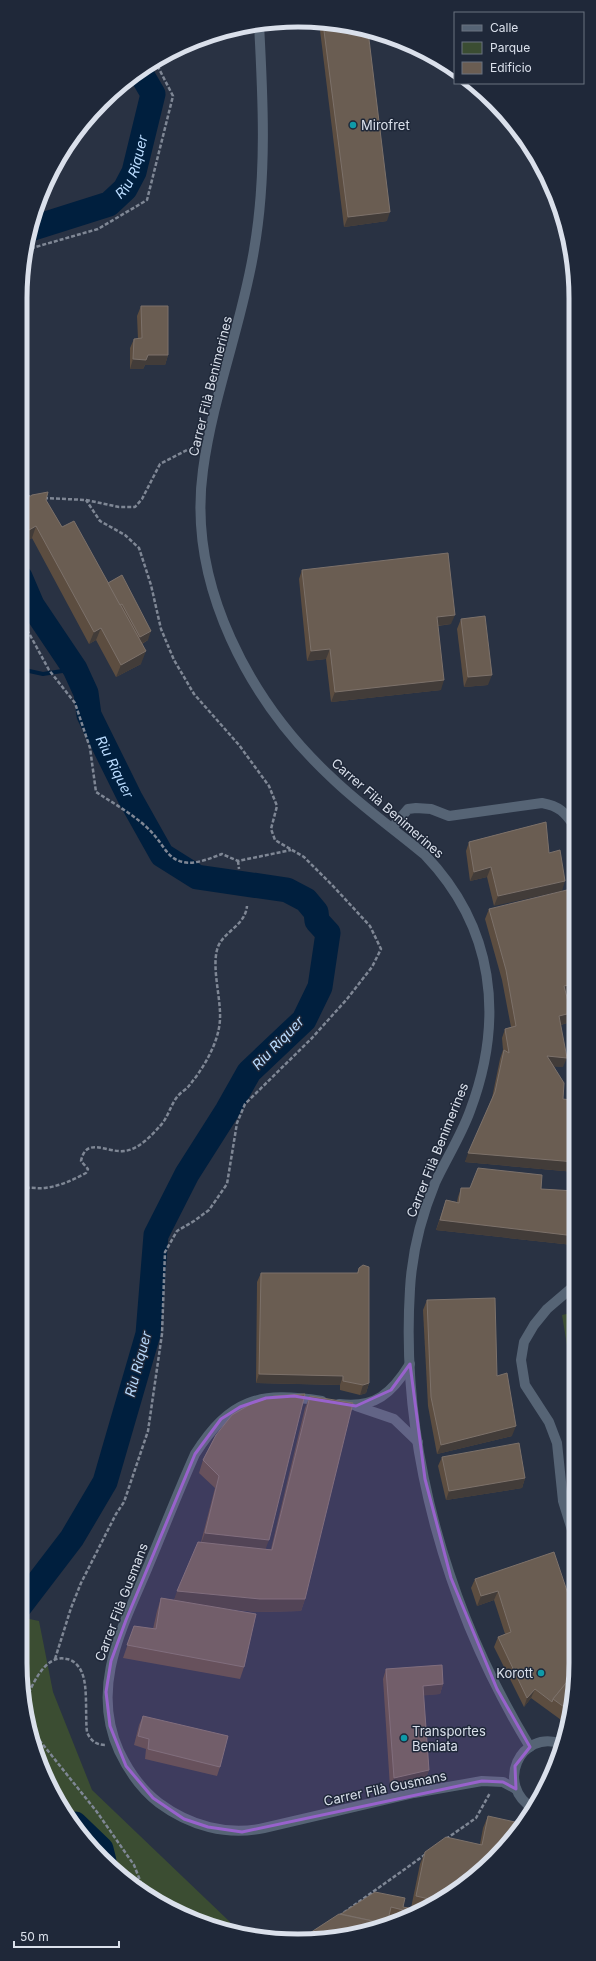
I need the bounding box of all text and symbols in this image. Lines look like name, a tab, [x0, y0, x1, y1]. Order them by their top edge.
legend	[454, 12, 584, 84]
text: Calle	[490, 20, 518, 35]
text: Parque	[490, 40, 530, 55]
text: Edificio	[490, 60, 532, 75]
place label: Mirofret	[361, 117, 410, 133]
marker: Mirofret	[348, 120, 358, 130]
water label: Riu Riquer	[111, 133, 151, 202]
street label: Carrer Filà Benimerines	[185, 314, 235, 458]
water label: Riu Riquer	[93, 733, 138, 801]
street label: Carrer Filà Benimerines	[328, 755, 448, 861]
water label: Riu Riquer	[248, 1012, 308, 1073]
street label: Carrer Filà Benimerines	[403, 1080, 471, 1220]
water label: Riu Riquer	[121, 1329, 155, 1399]
street label: Carrer Filà Gusmans	[91, 1541, 151, 1663]
place label: Korott	[496, 1665, 533, 1681]
marker: Korott	[536, 1668, 546, 1678]
place label: Transportes Beniata	[412, 1723, 486, 1754]
marker: Transportes Beniata	[399, 1733, 409, 1743]
street label: Carrer Filà Gusmans	[322, 1767, 448, 1809]
scale bar	[14, 1923, 119, 1949]
text: 50 m	[20, 1929, 49, 1944]

